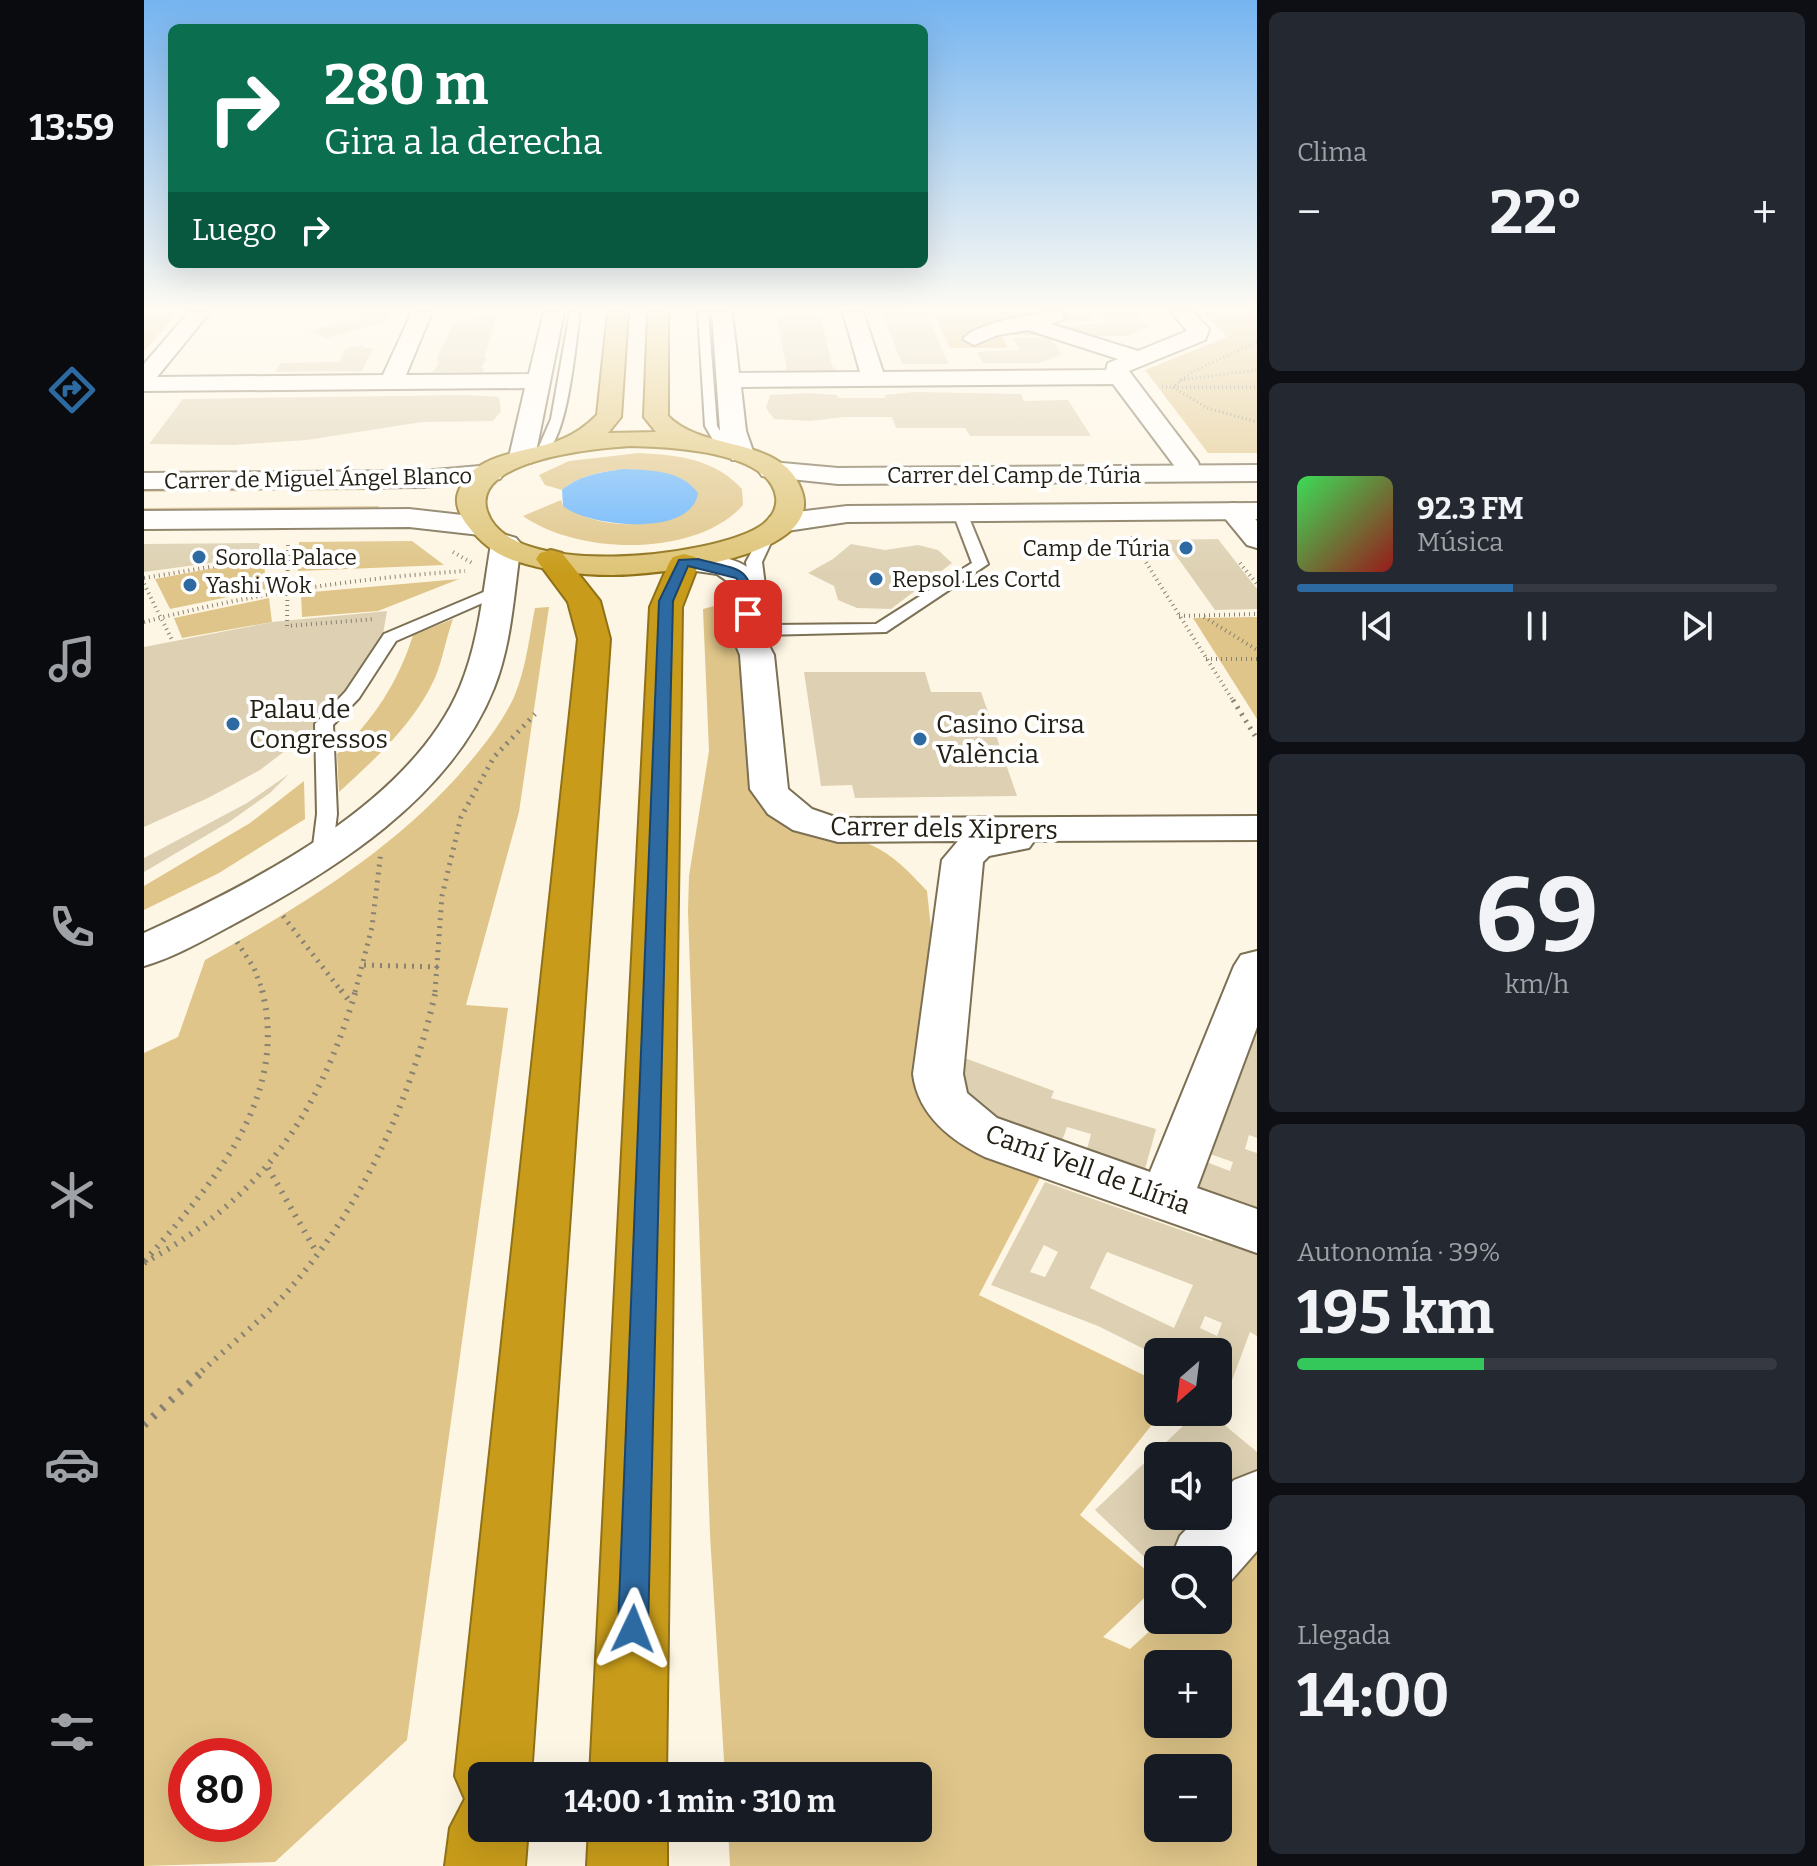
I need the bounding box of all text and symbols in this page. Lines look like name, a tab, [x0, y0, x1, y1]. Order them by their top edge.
text: 280 m	[324, 52, 488, 119]
icon: right	[192, 56, 296, 160]
text: 13:59	[29, 106, 115, 150]
text: Gira a la derecha	[324, 120, 602, 164]
text: Clima	[1297, 137, 1367, 168]
text: 22°	[1490, 177, 1584, 249]
text: −	[1297, 186, 1321, 239]
text: +	[1752, 186, 1777, 239]
icon: right	[293, 208, 337, 252]
text: Luego	[192, 212, 277, 248]
icon: directions	[44, 362, 100, 418]
street label: Carrer de Miguel Ángel Blanco	[164, 462, 472, 495]
street label: Carrer del Camp de Túria	[887, 462, 1141, 489]
text: 92.3 FM	[1417, 491, 1524, 527]
text: Música	[1417, 527, 1504, 558]
place label: Camp de Túria	[1022, 535, 1170, 562]
marker: Camp de Túria	[1177, 539, 1195, 557]
place label: Sorolla Palace	[215, 544, 357, 571]
marker: Sorolla Palace	[190, 548, 208, 566]
place label: Repsol Les Cortd	[892, 566, 1061, 593]
marker: Repsol Les Cortd	[867, 570, 885, 588]
place label: Yashi Wok	[206, 572, 312, 599]
marker: Yashi Wok	[181, 576, 199, 594]
pin	[714, 580, 782, 648]
icon: arrive	[726, 592, 770, 636]
icon: previous	[1355, 604, 1399, 648]
icon: pause	[1515, 604, 1559, 648]
icon: next	[1675, 604, 1719, 648]
icon: music	[44, 631, 100, 687]
place label: Palau de Congressos	[249, 694, 388, 755]
place label: Casino Cirsa València	[936, 709, 1085, 770]
marker: Palau de Congressos	[224, 715, 242, 733]
marker: Casino Cirsa València	[911, 730, 929, 748]
street label: Carrer dels Xiprers	[830, 811, 1058, 846]
text: 69	[1476, 854, 1598, 979]
icon: phone	[44, 899, 100, 955]
text: km/h	[1505, 969, 1569, 1000]
street label: Camí Vell de Llíria	[981, 1118, 1195, 1221]
icon: climate	[44, 1167, 100, 1223]
text: Autonomía · 39%	[1297, 1237, 1501, 1268]
text: 195 km	[1297, 1277, 1494, 1349]
north arrow	[1144, 1338, 1232, 1426]
map controls	[1144, 1338, 1232, 1842]
icon: car	[44, 1436, 100, 1492]
button: sound	[1144, 1442, 1232, 1530]
button: search	[1144, 1546, 1232, 1634]
position arrow	[591, 1587, 675, 1671]
text: Llegada	[1297, 1620, 1391, 1651]
button: +	[1144, 1650, 1232, 1738]
text: 14:00	[1297, 1660, 1450, 1732]
icon: filters	[44, 1704, 100, 1760]
speed limit sign: 80	[168, 1738, 272, 1842]
button: −	[1144, 1754, 1232, 1842]
text: 14:00 · 1 min · 310 m	[564, 1784, 836, 1820]

